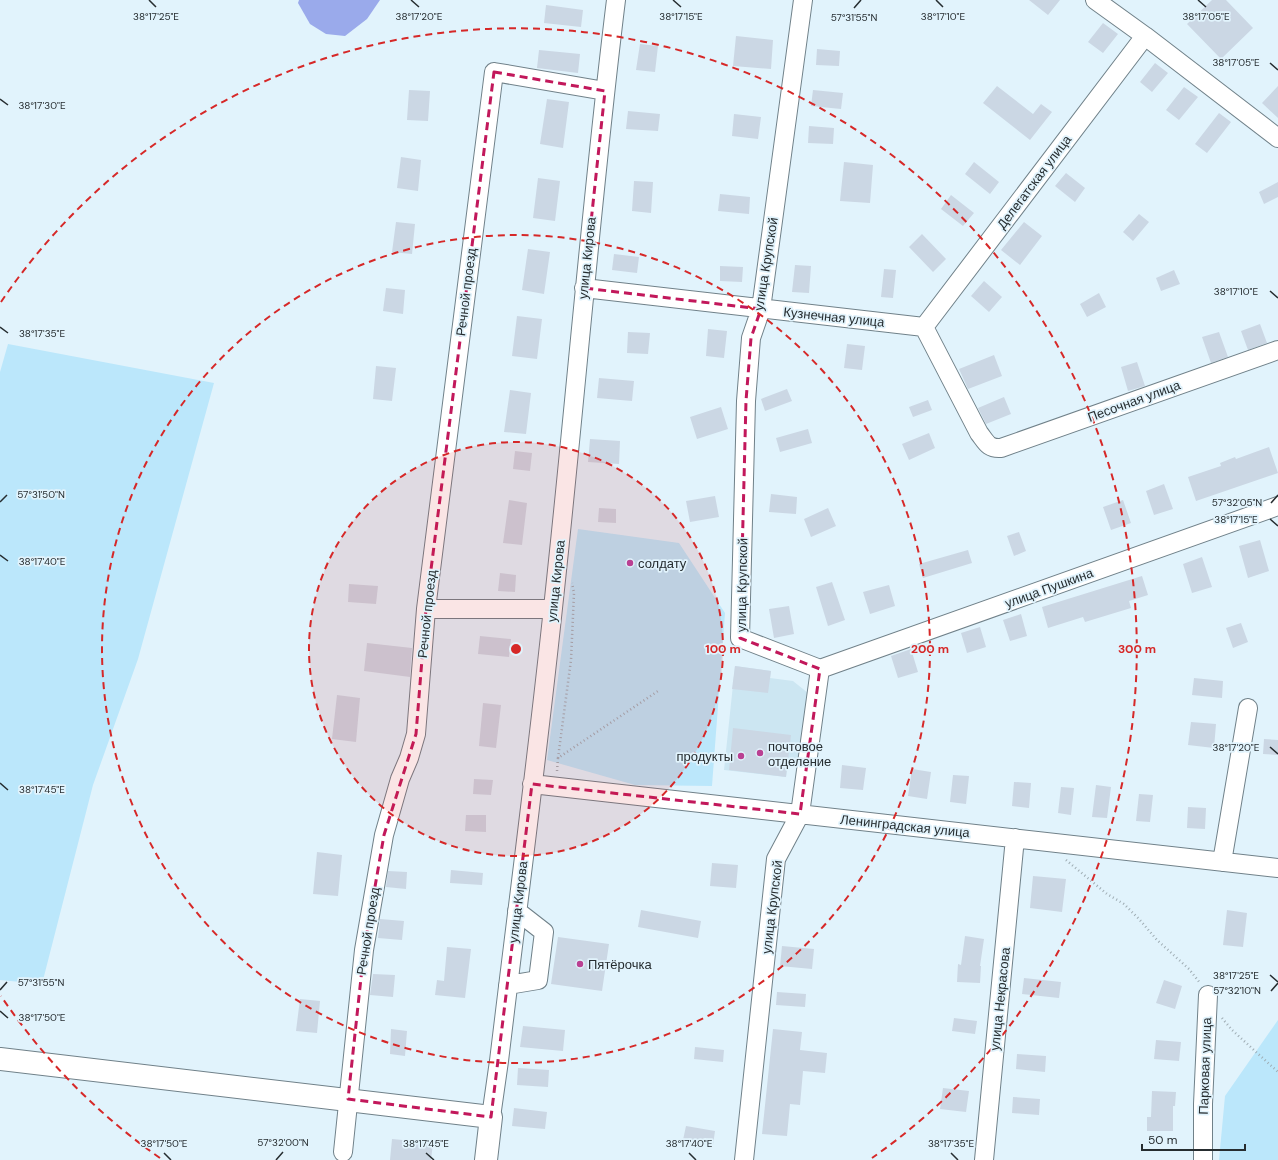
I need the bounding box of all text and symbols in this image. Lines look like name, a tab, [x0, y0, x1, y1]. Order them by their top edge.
text: 38°17'25"E	[133, 10, 179, 23]
text: 38°17'20"E	[396, 10, 443, 23]
text: 38°17'15"E	[659, 10, 703, 23]
text: 38°17'10"E	[921, 10, 965, 23]
text: 38°17'05"E	[1182, 10, 1230, 23]
text: 57°31'55"N	[831, 11, 877, 24]
text: 38°17'05"E	[1212, 56, 1260, 69]
text: 38°17'30"E	[18, 99, 66, 112]
street label: Делегатская улица	[993, 131, 1075, 232]
street label: улица Кирова	[574, 215, 600, 300]
street label: улица Крупской	[750, 216, 782, 312]
street label: Речной проезд	[452, 247, 480, 337]
text: 38°17'10"E	[1214, 285, 1258, 298]
street label: Кузнечная улица	[783, 303, 886, 331]
text: 38°17'35"E	[19, 327, 65, 340]
street label: Песочная улица	[1085, 376, 1183, 426]
text: 57°31'50"N	[17, 488, 65, 501]
text: 57°32'05"N	[1212, 496, 1262, 509]
text: 38°17'15"E	[1214, 513, 1258, 526]
street label: улица Кирова	[543, 538, 569, 623]
street label: улица Крупской	[733, 538, 751, 632]
text: 38°17'40"E	[19, 555, 66, 568]
place label: солдату	[638, 555, 687, 572]
marker: солдату	[625, 558, 635, 568]
street label: улица Пушкина	[1002, 564, 1096, 612]
street label: Речной проезд	[414, 569, 440, 659]
text: 100 m	[705, 641, 741, 657]
text: 200 m	[911, 641, 949, 657]
text: 300 m	[1118, 641, 1156, 657]
centre of rings	[509, 642, 523, 656]
place label: почтовое отделение	[768, 738, 831, 770]
text: 38°17'20"E	[1213, 741, 1260, 754]
place label: продукты	[677, 748, 733, 765]
marker: почтовое отделение	[755, 748, 765, 758]
marker: продукты	[736, 751, 746, 761]
text: 38°17'45"E	[19, 783, 65, 796]
street label: Ленинградская улица	[839, 811, 971, 841]
street label: улица Кирова	[505, 859, 532, 944]
street label: улица Крупской	[758, 859, 786, 955]
street label: Речной проезд	[353, 886, 383, 976]
street label: улица Некрасова	[986, 946, 1014, 1052]
place label: Пятёрочка	[588, 956, 652, 973]
marker: Пятёрочка	[575, 959, 585, 969]
text: 38°17'25"E	[1213, 969, 1259, 982]
text: 57°31'55"N	[18, 976, 64, 989]
text: 57°32'10"N	[1213, 984, 1261, 997]
text: 38°17'50"E	[19, 1011, 66, 1024]
street label: Парковая улица	[1195, 1016, 1215, 1115]
scale bar	[1142, 1126, 1245, 1152]
text: 50 m	[1148, 1132, 1177, 1148]
text: 57°32'00"N	[257, 1136, 309, 1149]
text: 38°17'50"E	[141, 1137, 188, 1150]
text: 38°17'45"E	[403, 1137, 449, 1150]
text: 38°17'40"E	[666, 1137, 713, 1150]
text: 38°17'35"E	[928, 1137, 974, 1150]

